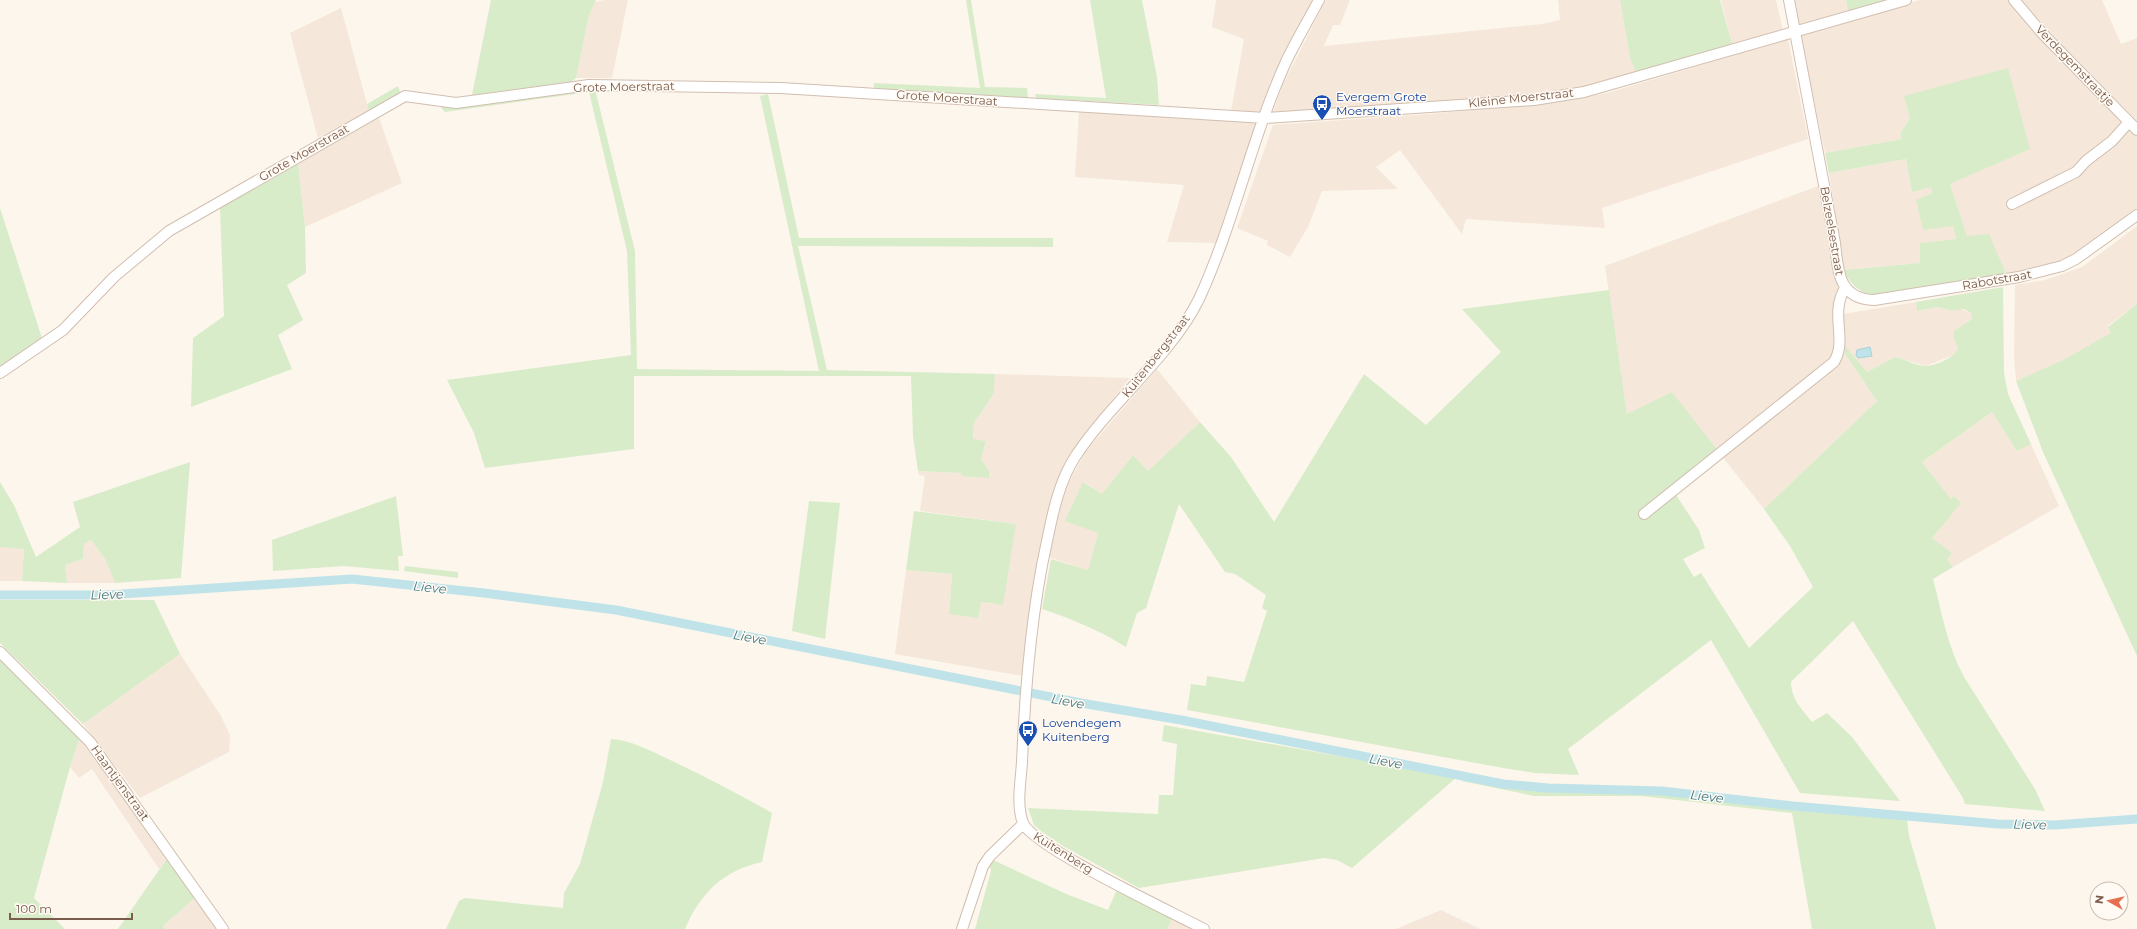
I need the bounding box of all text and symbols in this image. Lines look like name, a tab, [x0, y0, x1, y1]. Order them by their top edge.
street label: Verdegemstraatje	[2033, 22, 2118, 110]
street label: Grote Moerstraat	[573, 78, 675, 95]
street label: Kleine Moerstraat	[1468, 84, 1574, 110]
street label: Grote Moerstraat	[896, 86, 998, 109]
place label: Evergem Grote Moerstraat	[1336, 89, 1427, 118]
bus stop icon: Evergem Grote Moerstraat	[1311, 93, 1333, 121]
street label: Grote Moerstraat	[256, 121, 352, 184]
street label: Belzeelsestraat	[1817, 185, 1848, 277]
street label: Rabotstraat	[1961, 266, 2033, 293]
street label: Kuitenbergstraat	[1118, 311, 1193, 400]
water label: Lieve	[412, 577, 448, 597]
water label: Lieve	[90, 585, 124, 603]
water label: Lieve	[732, 626, 768, 648]
water label: Lieve	[1050, 690, 1086, 712]
place label: Lovendegem Kuitenberg	[1042, 715, 1122, 744]
bus stop icon: Lovendegem Kuitenberg	[1017, 719, 1039, 747]
street label: Haantjenstraat	[88, 742, 153, 823]
water label: Lieve	[1368, 750, 1404, 772]
water label: Lieve	[1689, 786, 1725, 806]
water label: Lieve	[2013, 815, 2047, 833]
street label: Kuitenberg	[1031, 828, 1096, 877]
north arrow	[2089, 881, 2129, 921]
text: N	[2092, 894, 2107, 905]
scale bar	[10, 895, 132, 921]
text: 100 m	[16, 901, 52, 916]

